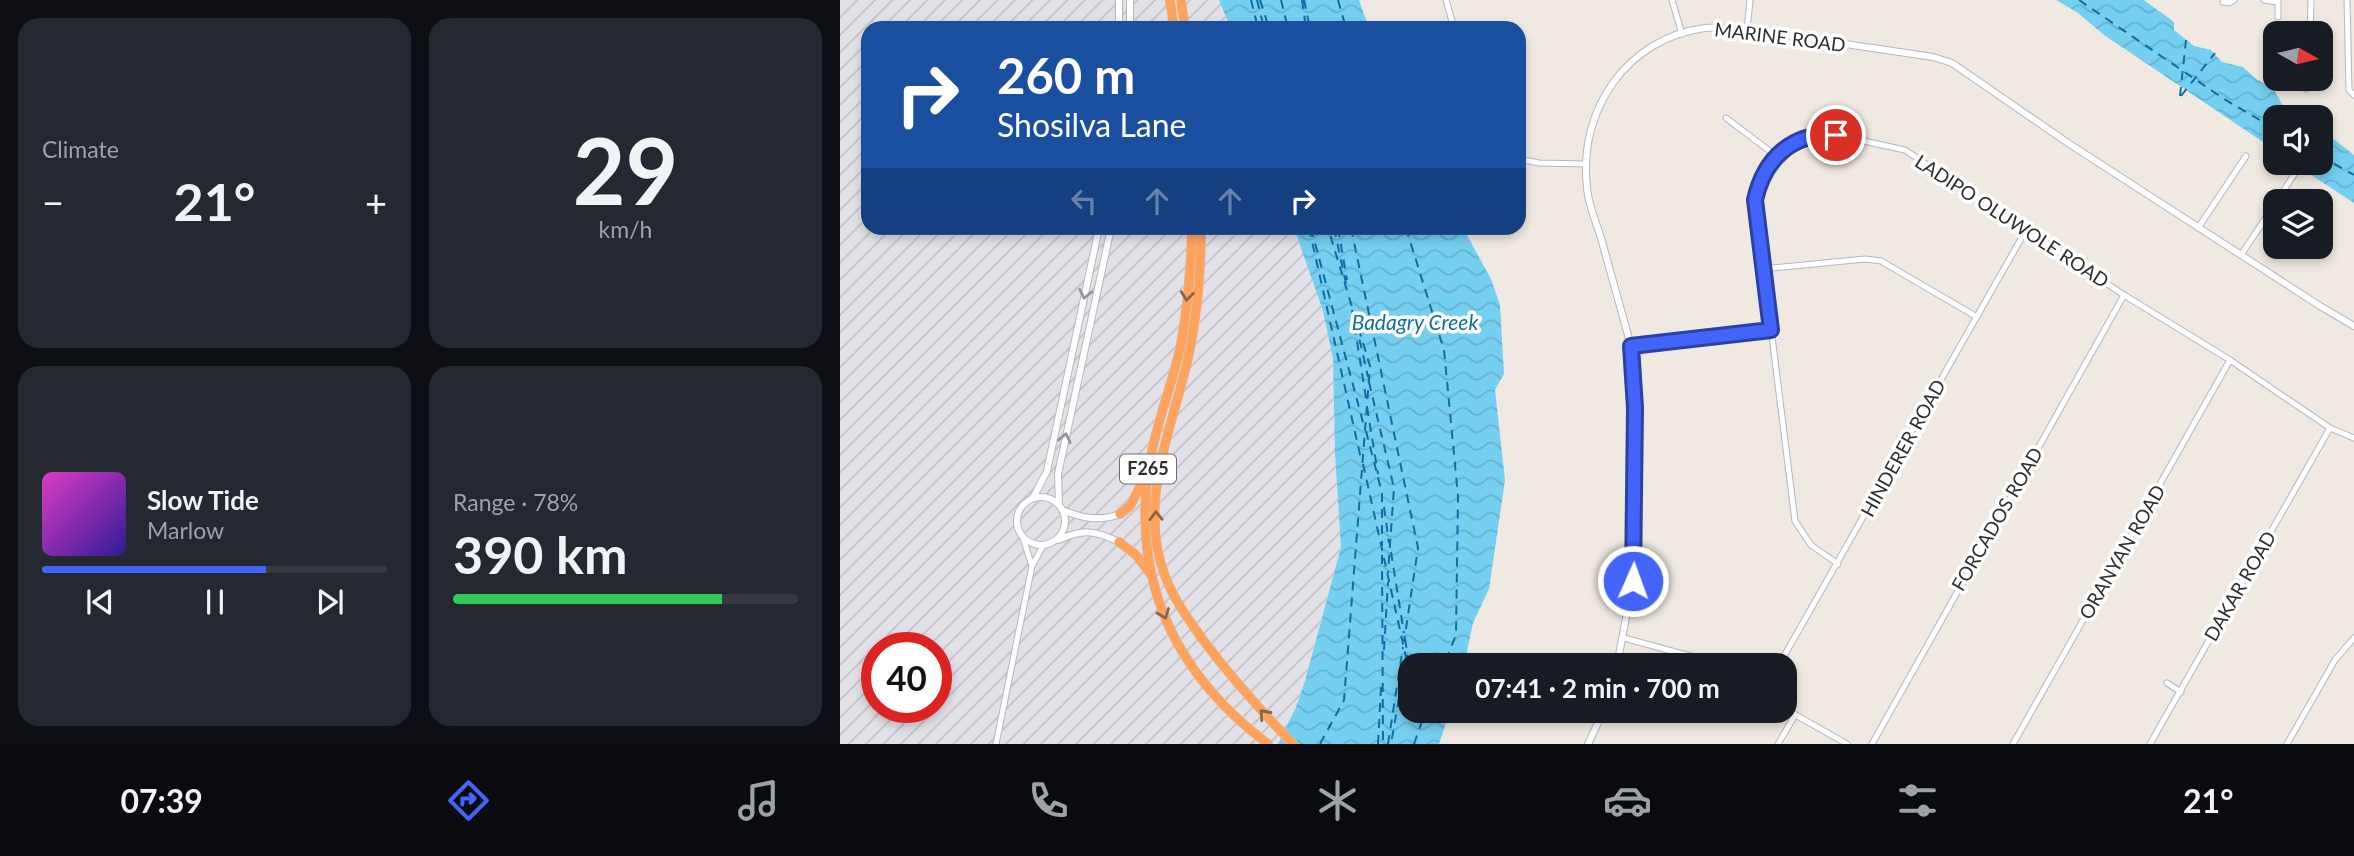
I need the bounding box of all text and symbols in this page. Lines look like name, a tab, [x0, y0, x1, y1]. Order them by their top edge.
street label: MARINE ROAD	[1713, 17, 1847, 56]
north arrow	[2263, 21, 2333, 91]
map controls	[2263, 21, 2333, 259]
text: 260 m	[997, 46, 1135, 104]
icon: right	[882, 49, 973, 140]
text: Shosilva Lane	[997, 105, 1187, 144]
pin	[1806, 105, 1866, 165]
button: sound	[2263, 105, 2333, 175]
text: 29	[573, 115, 678, 224]
icon: arrive	[1817, 116, 1855, 154]
text: Climate	[42, 135, 119, 163]
street label: LADIPO OLUWOLE ROAD	[1911, 149, 2114, 292]
text: 21°	[174, 170, 255, 232]
text: −	[42, 179, 64, 225]
text: +	[365, 179, 387, 225]
icon: left	[1065, 182, 1103, 220]
icon: ahead	[1138, 182, 1176, 220]
icon: ahead	[1211, 182, 1249, 220]
icon: right	[1284, 182, 1322, 220]
button: layers	[2263, 189, 2333, 259]
text: km/h	[599, 215, 652, 243]
one-way arrow	[1079, 288, 1093, 300]
one-way arrow	[1180, 290, 1195, 301]
water label: Badagry Creek	[1352, 309, 1479, 334]
street label: HINDERER ROAD	[1855, 375, 1950, 520]
one-way arrow	[1057, 432, 1072, 444]
street label: FORCADOS ROAD	[1946, 443, 2047, 595]
road number: F265	[1120, 454, 1176, 484]
street label: ORANYAN ROAD	[2074, 481, 2169, 623]
text: Slow Tide	[147, 484, 259, 516]
text: Range · 78%	[453, 488, 578, 516]
one-way arrow	[1148, 510, 1163, 521]
text: Marlow	[147, 516, 224, 544]
text: 390 km	[453, 523, 627, 585]
street label: DAKAR ROAD	[2199, 527, 2280, 645]
position arrow	[1596, 544, 1670, 618]
icon: previous	[81, 583, 119, 621]
icon: pause	[196, 583, 234, 621]
icon: next	[311, 583, 349, 621]
one-way arrow	[1155, 608, 1169, 620]
speed limit sign: 40	[861, 632, 952, 723]
text: 07:41 · 2 min · 700 m	[1475, 672, 1720, 704]
one-way arrow	[1260, 709, 1273, 722]
icon: directions	[444, 776, 493, 825]
icon: music	[734, 776, 783, 825]
icon: phone	[1024, 776, 1073, 825]
icon: climate	[1313, 776, 1362, 825]
icon: car	[1603, 776, 1652, 825]
icon: filters	[1893, 776, 1942, 825]
text: 07:39	[120, 781, 203, 820]
text: 21°	[2183, 781, 2233, 820]

